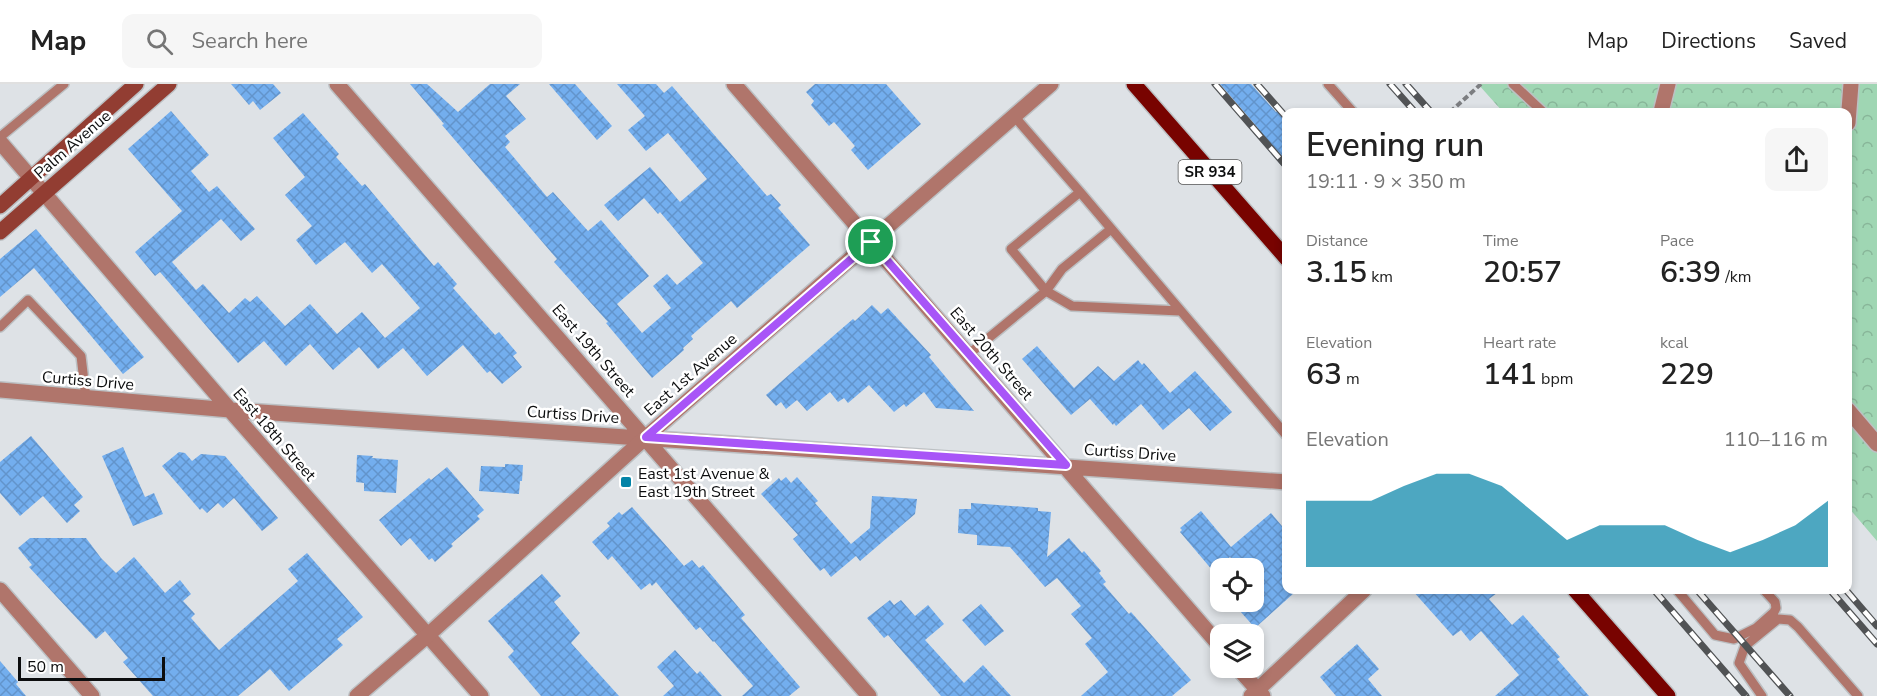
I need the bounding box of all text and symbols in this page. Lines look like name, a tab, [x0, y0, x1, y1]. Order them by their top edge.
search box	[122, 14, 542, 68]
text: Map	[30, 22, 86, 60]
icon: search	[143, 25, 176, 58]
text: Search here	[191, 26, 308, 56]
text: Map	[1587, 27, 1628, 55]
text: Directions	[1661, 27, 1756, 55]
text: Saved	[1789, 27, 1847, 55]
street label: Palm Avenue	[30, 105, 116, 184]
text: Evening run	[1306, 123, 1484, 168]
button: share	[1765, 128, 1828, 191]
road number: SR 934	[1178, 160, 1242, 184]
text: 19:11 · 9 × 350 m	[1306, 168, 1466, 195]
pin	[845, 216, 896, 267]
icon: arrive	[854, 225, 887, 258]
text: Distance	[1306, 230, 1368, 252]
text: Time	[1483, 230, 1519, 252]
text: Pace	[1660, 230, 1694, 252]
text: 3.15	[1306, 252, 1367, 293]
text: 20:57	[1483, 252, 1562, 293]
text: 6:39	[1660, 252, 1721, 293]
text: km	[1367, 266, 1393, 288]
text: /km	[1721, 266, 1751, 288]
street label: East 19th Street	[547, 299, 640, 402]
street label: East 20th Street	[945, 302, 1038, 405]
street label: East 1st Avenue	[640, 328, 742, 421]
text: Elevation	[1306, 332, 1372, 354]
text: Heart rate	[1483, 332, 1556, 354]
text: kcal	[1660, 332, 1688, 354]
text: 63	[1306, 354, 1342, 395]
text: 141	[1483, 354, 1537, 395]
text: 229	[1660, 354, 1714, 395]
street label: Curtiss Drive	[41, 366, 135, 396]
text: m	[1342, 368, 1360, 390]
text: bpm	[1537, 368, 1573, 390]
street label: East 18th Street	[228, 383, 321, 486]
street label: Curtiss Drive	[526, 401, 620, 429]
text: Elevation	[1306, 426, 1389, 453]
text: 110–116 m	[1724, 426, 1828, 453]
street label: Curtiss Drive	[1083, 439, 1177, 467]
place label: East 1st Avenue & East 19th Street	[638, 463, 770, 503]
marker: East 1st Avenue & East 19th Street	[619, 475, 633, 489]
map controls	[1210, 558, 1264, 678]
button: locate	[1210, 558, 1264, 612]
button: layers	[1210, 624, 1264, 678]
scale bar	[18, 654, 165, 682]
text: 50 m	[27, 656, 64, 678]

